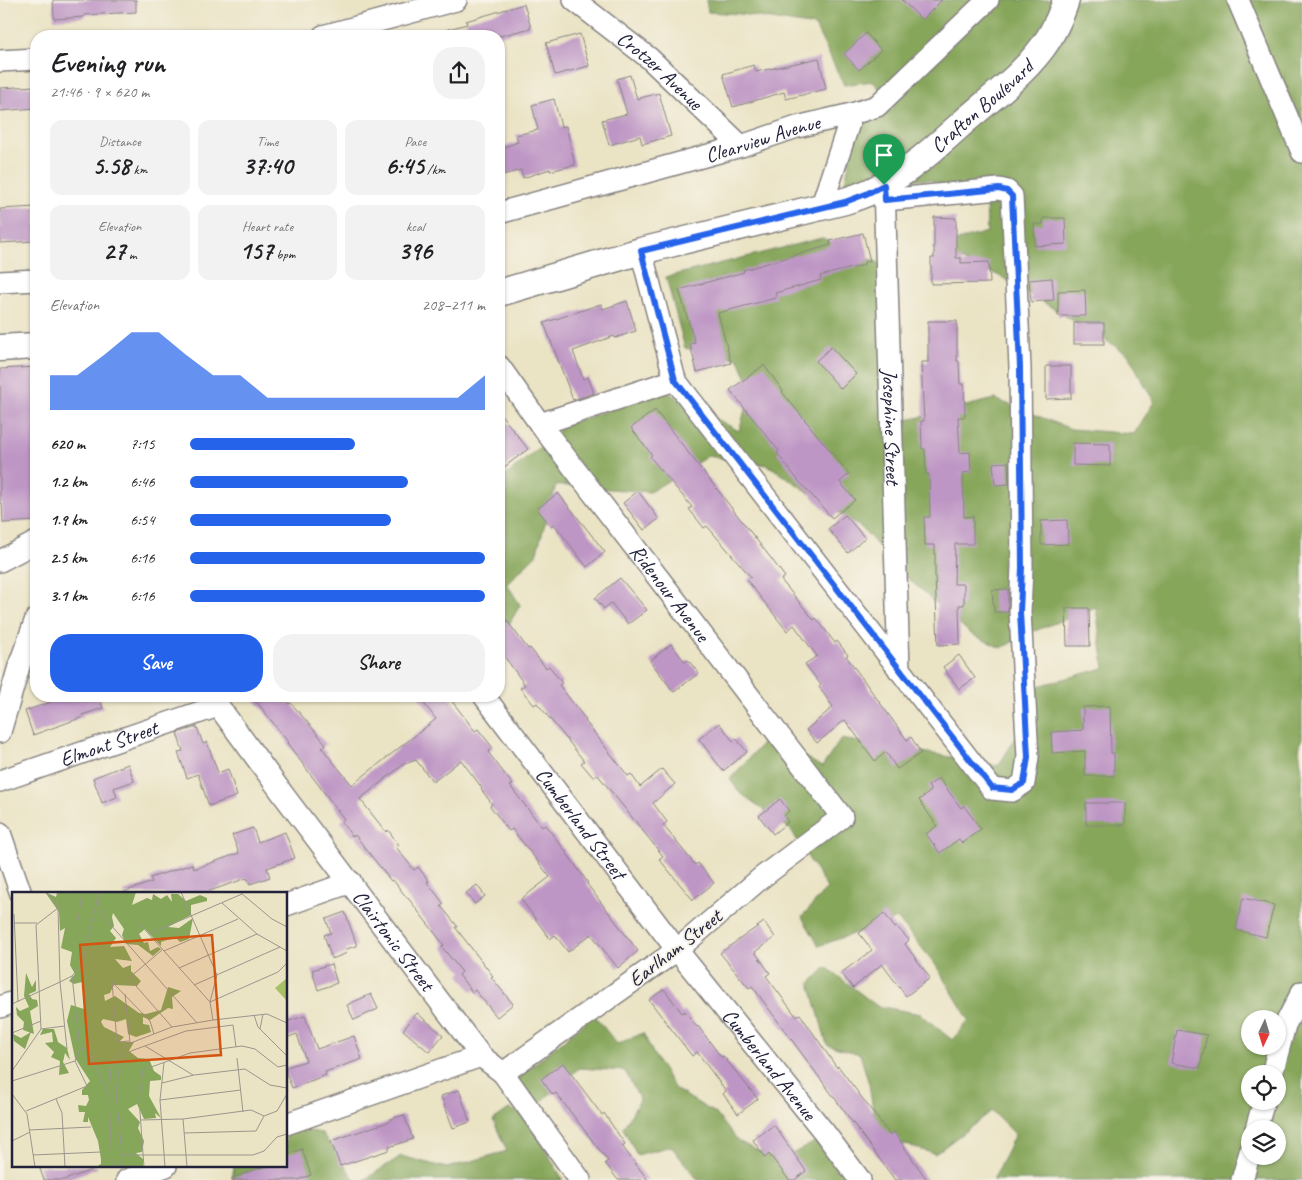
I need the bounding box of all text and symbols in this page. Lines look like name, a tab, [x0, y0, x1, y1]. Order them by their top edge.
street label: Crotzer Avenue	[612, 25, 709, 116]
text: Evening run	[50, 45, 165, 80]
button: share	[433, 47, 485, 99]
street label: Crafton Boulevard	[925, 52, 1041, 158]
text: 21:46 · 9 × 620 m	[50, 82, 149, 102]
street label: Clearview Avenue	[703, 109, 824, 168]
text: Distance	[99, 133, 141, 150]
text: Time	[257, 133, 278, 150]
text: Pace	[404, 133, 426, 150]
pin	[863, 134, 905, 185]
icon: arrive	[870, 141, 898, 169]
text: 5.58	[92, 150, 130, 182]
text: 37:40	[243, 150, 292, 182]
text: 6:45	[385, 150, 424, 182]
text: km	[130, 161, 147, 178]
text: /km	[424, 161, 445, 178]
text: Elevation	[98, 218, 141, 235]
text: Heart rate	[242, 218, 293, 235]
text: kcal	[406, 218, 424, 235]
text: 27	[103, 235, 125, 267]
text: 157	[240, 235, 273, 267]
text: 396	[398, 235, 432, 267]
text: m	[125, 246, 137, 263]
text: bpm	[273, 246, 295, 263]
text: Elevation	[50, 295, 99, 315]
text: 208–211 m	[422, 295, 485, 315]
street label: Josephine Street	[877, 368, 906, 487]
text: 620 m	[50, 434, 85, 454]
text: 7:15	[130, 434, 155, 454]
text: 1.2 km	[50, 472, 87, 492]
text: 6:46	[130, 472, 155, 492]
text: 1.9 km	[50, 510, 87, 530]
text: 6:54	[130, 510, 155, 530]
street label: Ridenour Avenue	[624, 539, 717, 648]
text: 2.5 km	[50, 548, 87, 568]
text: 6:16	[130, 548, 155, 568]
text: 3.1 km	[50, 586, 87, 606]
text: 6:16	[130, 586, 155, 606]
button: Save	[50, 634, 263, 692]
button: Share	[273, 634, 485, 692]
street label: Elmont Street	[56, 714, 163, 772]
street label: Cumberland Street	[530, 762, 633, 887]
street label: Clairtonic Street	[347, 885, 441, 998]
inset map	[12, 892, 288, 1168]
street label: Earlham Street	[623, 902, 729, 993]
street label: Cumberland Avenue	[717, 1003, 823, 1126]
north arrow	[1241, 1010, 1286, 1055]
map controls	[1241, 1010, 1286, 1165]
button: locate	[1241, 1065, 1286, 1110]
button: layers	[1241, 1120, 1286, 1165]

